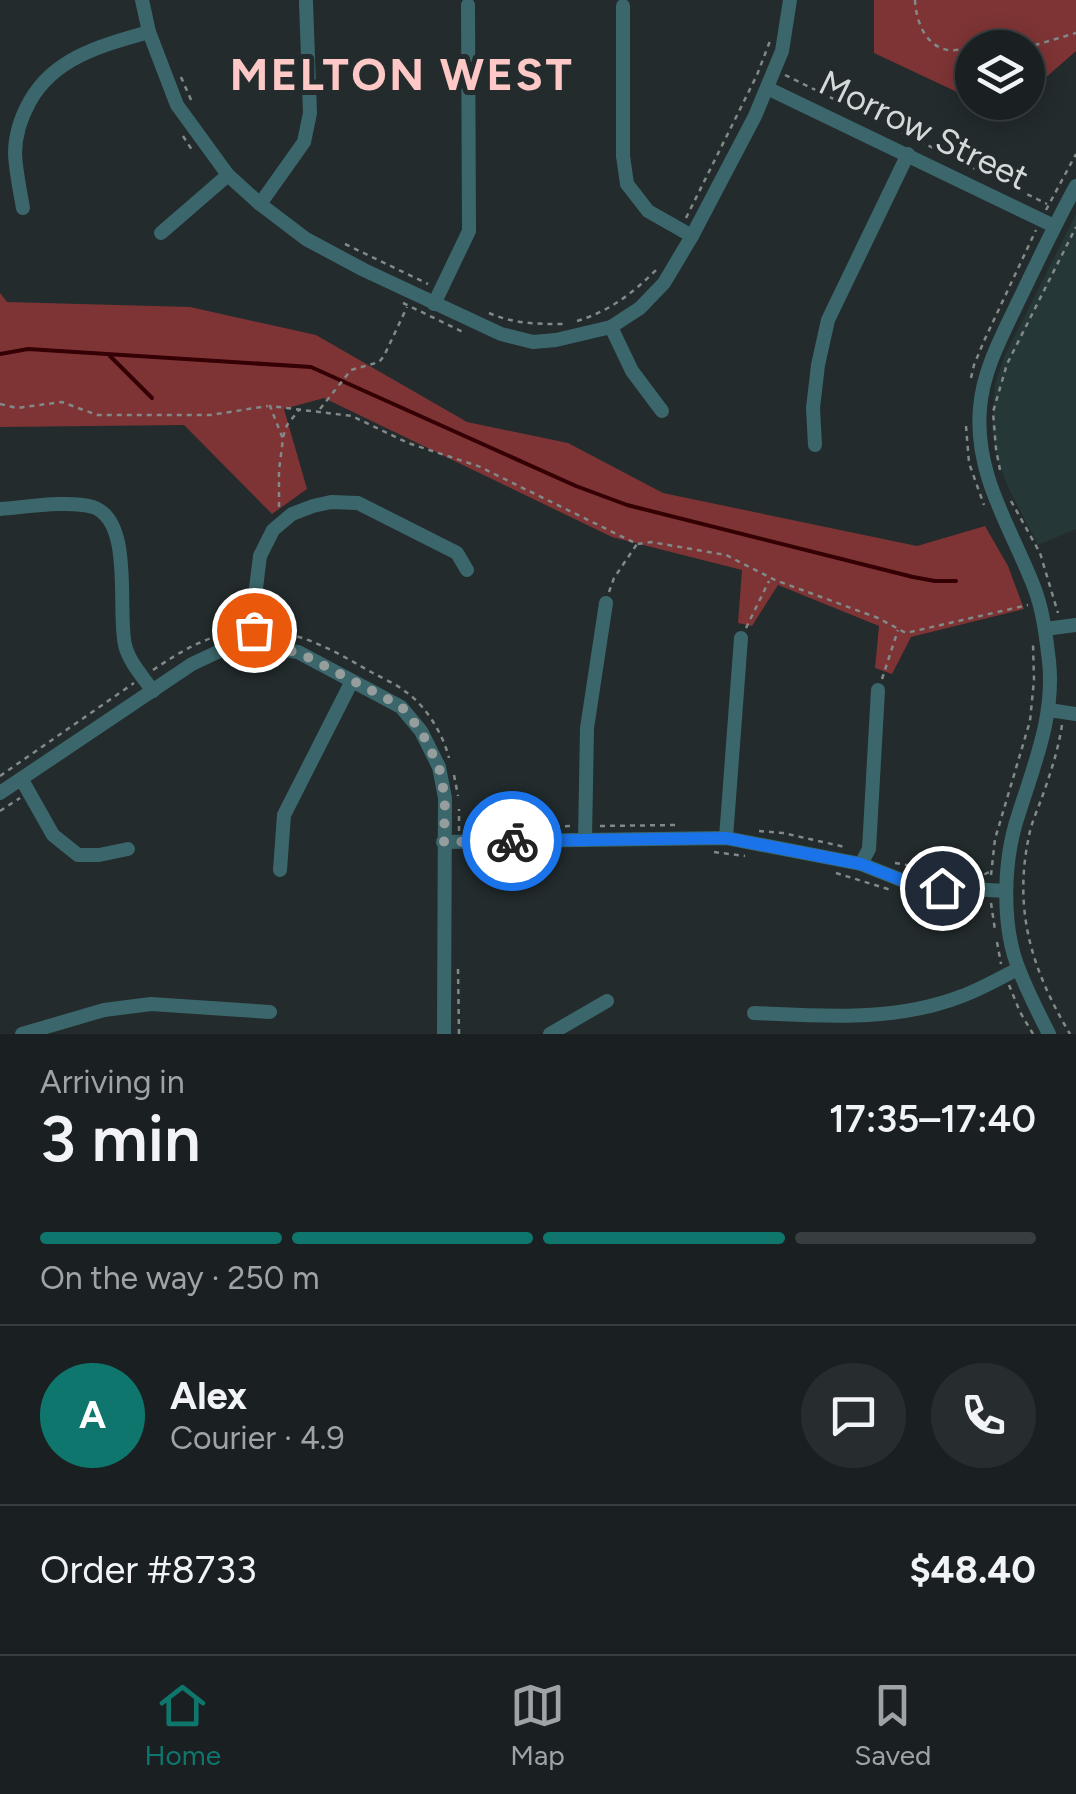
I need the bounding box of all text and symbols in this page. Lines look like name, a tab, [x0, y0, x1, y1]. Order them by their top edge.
map controls	[955, 30, 1045, 120]
button: layers	[955, 30, 1045, 120]
district label: MELTON WEST	[230, 47, 574, 101]
street label: Morrow Street	[813, 61, 1035, 199]
pin	[212, 588, 297, 673]
icon: bag	[227, 603, 282, 658]
courier	[462, 791, 562, 891]
icon: bike	[485, 814, 540, 869]
pin	[900, 846, 985, 931]
icon: home	[915, 861, 970, 916]
text: Arriving in	[40, 1063, 185, 1101]
text: 17:35–17:40	[829, 1096, 1036, 1142]
text: 3 min	[40, 1099, 201, 1177]
text: On the way · 250 m	[40, 1259, 319, 1297]
button: chat	[801, 1363, 906, 1468]
button: phone	[931, 1363, 1036, 1468]
text: Alex	[170, 1373, 247, 1419]
text: A	[79, 1392, 106, 1438]
text: Courier · 4.9	[170, 1419, 345, 1457]
text: Order #8733	[40, 1547, 257, 1593]
text: $48.40	[910, 1547, 1036, 1593]
tab: Home	[145, 1678, 221, 1772]
tab: Map	[510, 1678, 565, 1772]
tab: Saved	[854, 1678, 931, 1772]

